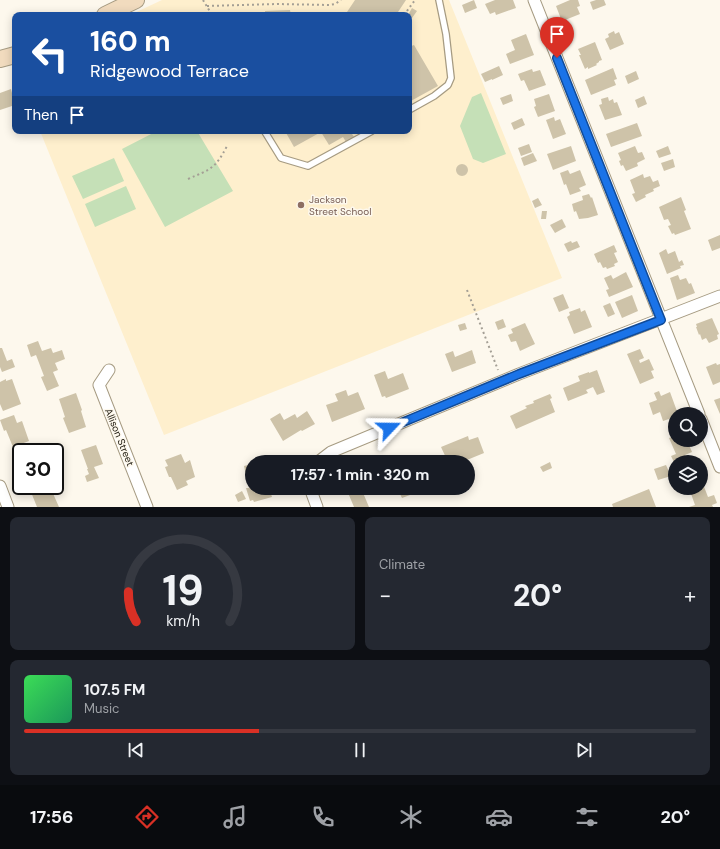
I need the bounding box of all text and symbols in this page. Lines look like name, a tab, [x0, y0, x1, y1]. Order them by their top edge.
pin	[540, 17, 574, 58]
text: 160 m	[90, 23, 171, 60]
icon: arrive	[546, 23, 568, 45]
icon: left	[24, 28, 76, 80]
text: Ridgewood Terrace	[90, 59, 249, 83]
icon: arrive	[66, 104, 88, 126]
text: Then	[24, 105, 58, 125]
place label: Jackson Street School	[309, 193, 371, 218]
marker: Jackson Street School	[296, 200, 306, 210]
street label: Allison Street	[102, 406, 137, 468]
position arrow	[368, 407, 410, 449]
map controls	[668, 407, 708, 495]
button: search	[668, 407, 708, 447]
speed limit sign: 30	[12, 443, 64, 495]
button: layers	[668, 455, 708, 495]
text: 17:57 · 1 min · 320 m	[291, 465, 429, 485]
text: Climate	[379, 556, 425, 573]
text: 19	[162, 563, 203, 617]
text: 20°	[513, 576, 562, 615]
text: −	[379, 581, 391, 610]
text: +	[684, 581, 696, 610]
text: km/h	[166, 611, 199, 629]
text: 107.5 FM	[84, 680, 145, 700]
text: Music	[84, 700, 119, 717]
icon: previous	[125, 739, 147, 761]
icon: pause	[349, 739, 371, 761]
icon: next	[573, 739, 595, 761]
icon: directions	[133, 803, 161, 831]
icon: music	[221, 803, 249, 831]
icon: phone	[309, 803, 337, 831]
icon: climate	[397, 803, 425, 831]
icon: car	[485, 803, 513, 831]
icon: filters	[573, 803, 601, 831]
text: 17:56	[30, 805, 73, 829]
text: 20°	[660, 805, 690, 829]

